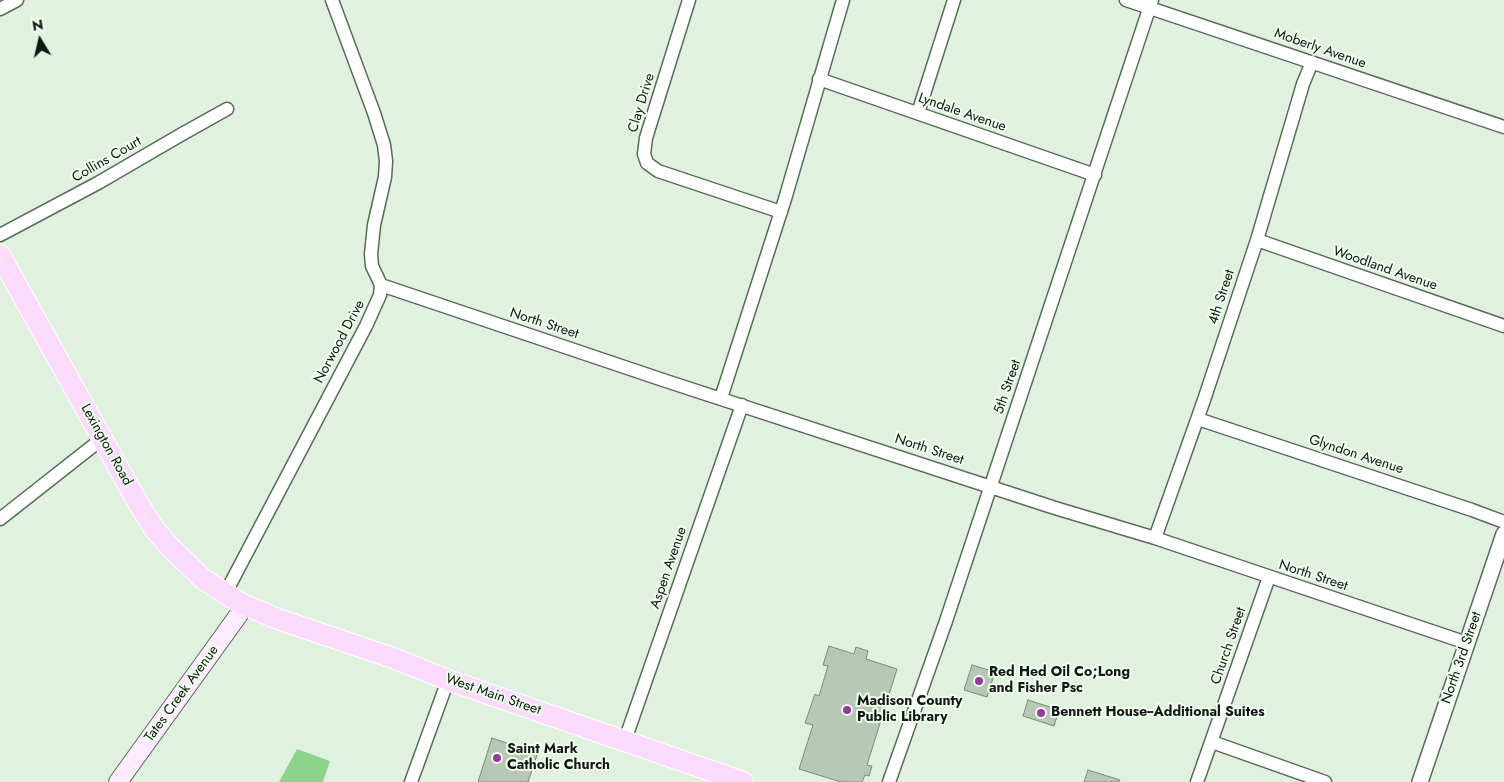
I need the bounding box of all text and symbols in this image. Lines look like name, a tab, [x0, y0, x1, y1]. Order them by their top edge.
text: N	[31, 14, 45, 36]
north arrow	[15, 15, 65, 65]
street label: Moberly Avenue	[1272, 25, 1368, 73]
street label: Clay Drive	[625, 71, 659, 135]
street label: Lyndale Avenue	[916, 90, 1008, 136]
street label: Collins Court	[69, 133, 145, 187]
street label: Woodland Avenue	[1331, 243, 1439, 295]
street label: 4th Street	[1205, 268, 1239, 326]
street label: Norwood Drive	[311, 298, 369, 386]
street label: North Street	[507, 305, 581, 343]
street label: 5th Street	[991, 358, 1025, 416]
street label: Lexington Road	[77, 401, 135, 489]
street label: North Street	[892, 431, 966, 469]
street label: Glyndon Avenue	[1307, 432, 1405, 478]
street label: Aspen Avenue	[647, 525, 691, 611]
street label: North Street	[1276, 557, 1350, 595]
street label: Church Street	[1208, 605, 1250, 687]
street label: North 3rd Street	[1438, 610, 1486, 706]
street label: Tates Creek Avenue	[141, 643, 223, 745]
place label: Red Hed Oil Co;Long and Fisher Psc	[989, 665, 1130, 698]
street label: West Main Street	[443, 671, 543, 719]
marker: Red Hed Oil Co;Long and Fisher Psc	[973, 675, 985, 687]
place label: Madison County Public Library	[857, 694, 962, 726]
marker: Madison County Public Library	[841, 704, 853, 716]
place label: Bennett House--Additional Suites	[1051, 705, 1265, 721]
marker: Bennett House--Additional Suites	[1035, 707, 1047, 719]
place label: Saint Mark Catholic Church	[507, 742, 610, 774]
marker: Saint Mark Catholic Church	[491, 752, 503, 764]

